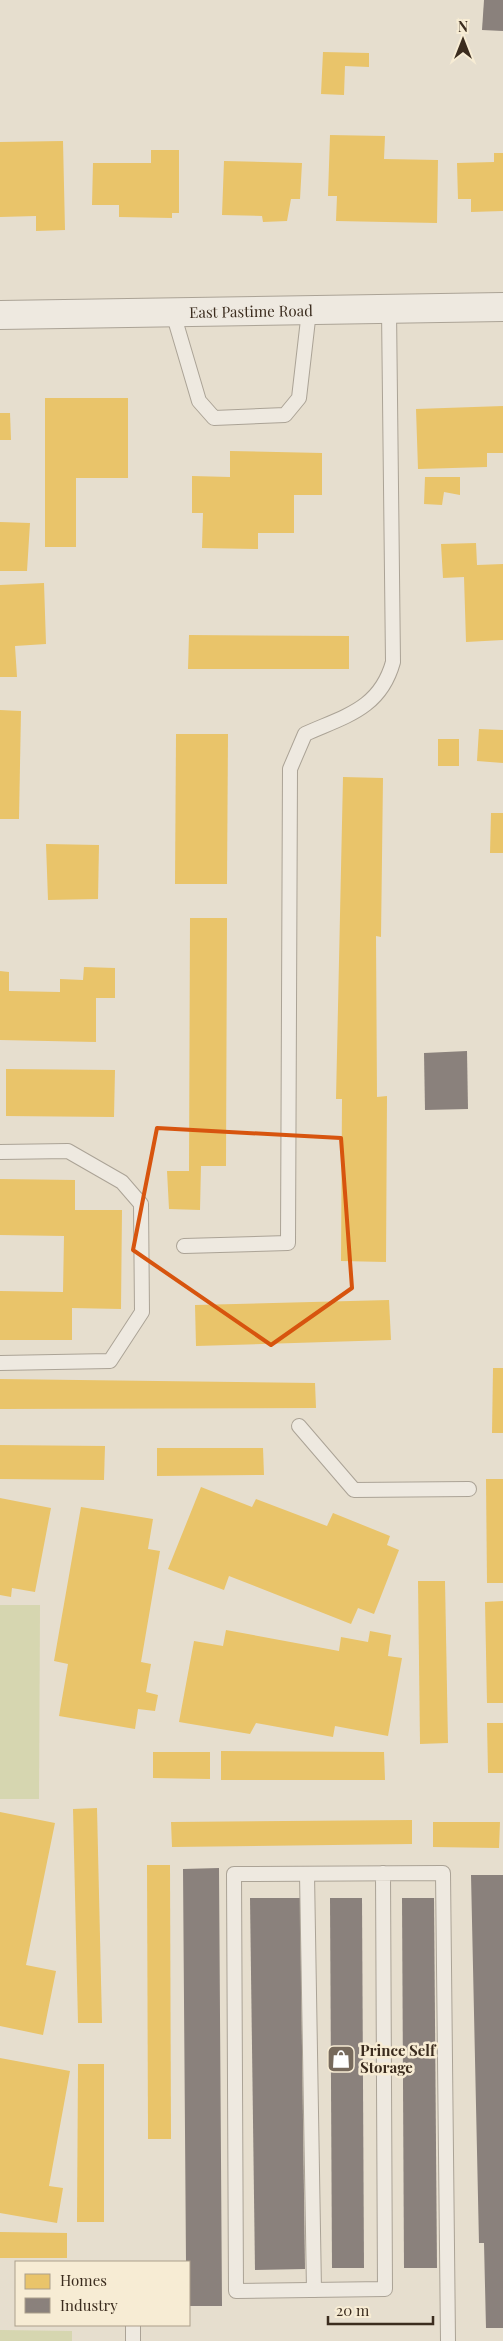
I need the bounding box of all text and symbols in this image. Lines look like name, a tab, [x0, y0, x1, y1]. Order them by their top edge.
north arrow	[438, 15, 488, 65]
text: N	[458, 17, 468, 36]
street label: East Pastime Road	[189, 300, 313, 322]
place label: Prince Self Storage	[360, 2040, 437, 2077]
shop icon: Prince Self Storage	[326, 2044, 356, 2074]
legend	[15, 2261, 190, 2326]
text: Homes	[60, 2270, 107, 2290]
scale bar	[328, 2294, 433, 2326]
text: Industry	[60, 2295, 118, 2315]
text: 20 m	[336, 2300, 370, 2320]

